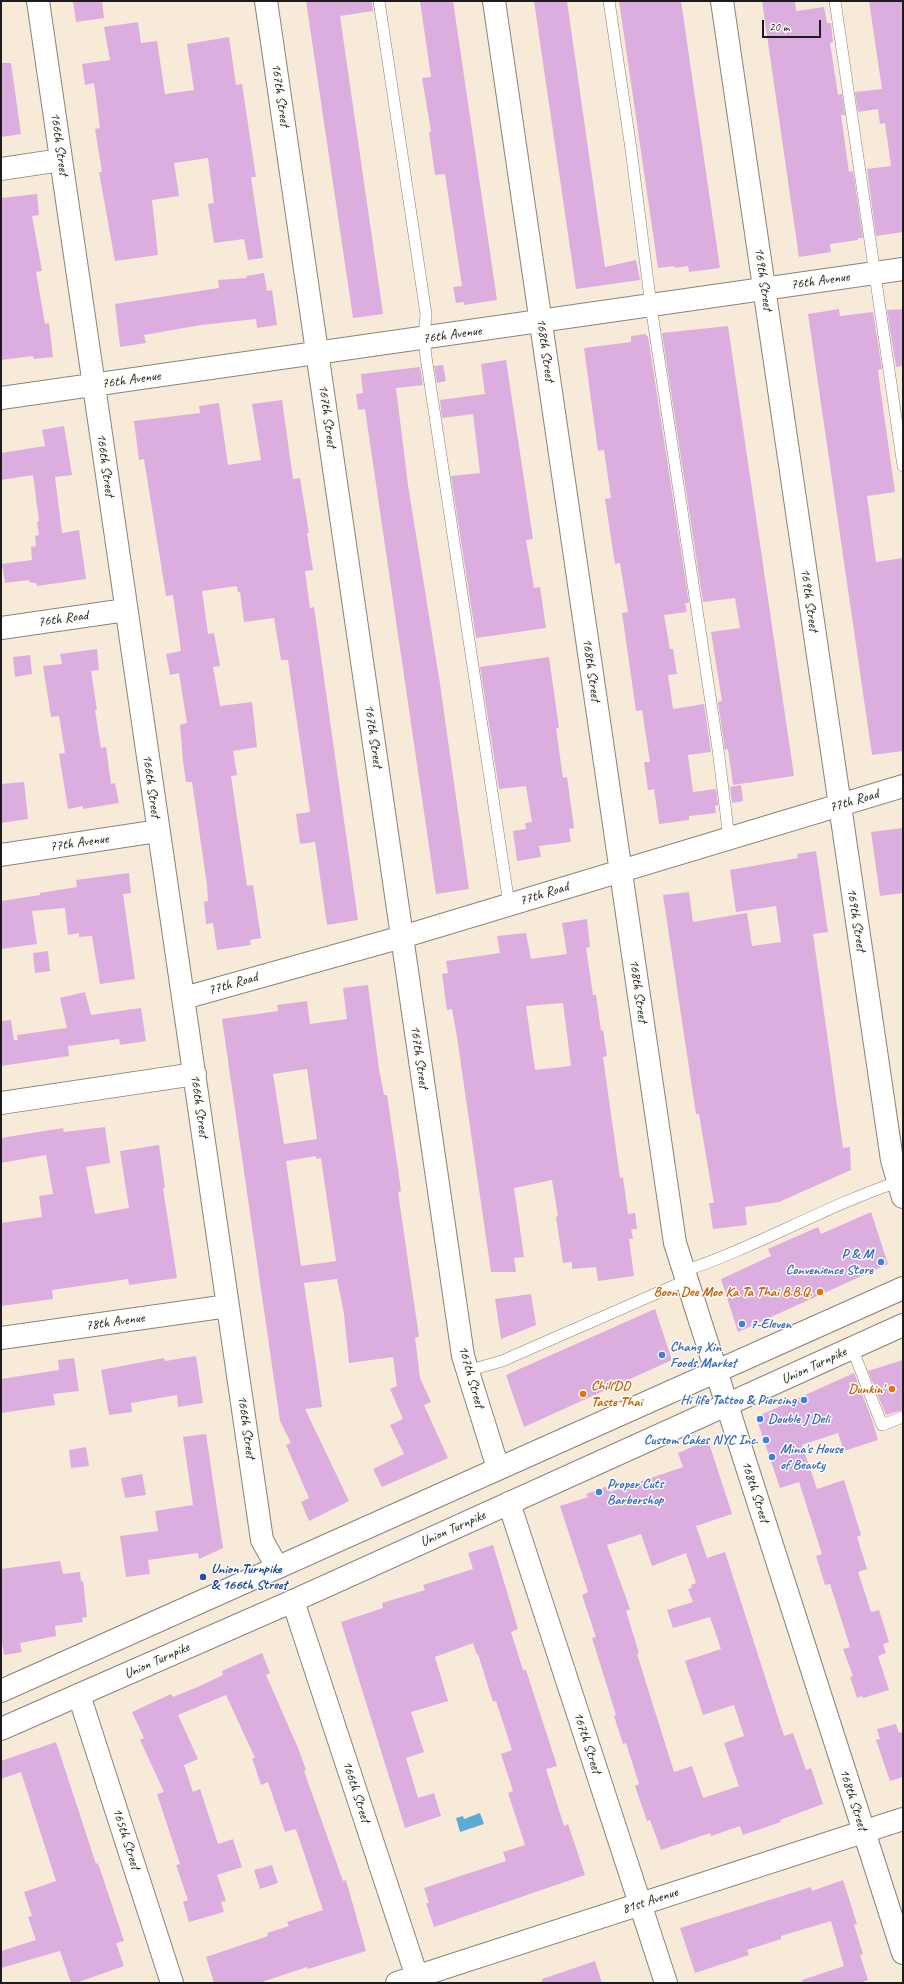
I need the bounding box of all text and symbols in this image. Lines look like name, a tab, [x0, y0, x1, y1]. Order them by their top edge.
scale bar	[764, 12, 823, 38]
text: 20 m	[769, 19, 789, 35]
street label: 167th Street	[267, 62, 293, 128]
street label: 166th Street	[46, 111, 72, 177]
street label: 169th Street	[750, 246, 776, 312]
street label: 76th Avenue	[790, 269, 850, 293]
street label: 168th Street	[532, 317, 558, 383]
street label: 76th Avenue	[422, 323, 482, 347]
street label: 76th Avenue	[101, 368, 161, 392]
street label: 167th Street	[314, 383, 340, 449]
street label: 166th Street	[92, 432, 118, 498]
street label: 169th Street	[796, 567, 822, 633]
street label: 76th Road	[37, 607, 89, 631]
street label: 168th Street	[578, 637, 604, 703]
street label: 167th Street	[360, 703, 386, 769]
street label: 166th Street	[138, 753, 164, 819]
street label: 77th Road	[827, 786, 881, 816]
street label: 77th Avenue	[49, 831, 109, 855]
street label: 77th Road	[517, 879, 571, 909]
street label: 169th Street	[843, 887, 869, 953]
street label: 168th Street	[625, 958, 651, 1024]
street label: 77th Road	[206, 969, 260, 999]
street label: 167th Street	[406, 1024, 432, 1090]
street label: 166th Street	[186, 1073, 212, 1139]
place label: P & M Convenience Store	[786, 1246, 873, 1278]
marker: P & M Convenience Store	[876, 1257, 886, 1267]
place label: Boon Dee Moo Ka Ta Thai B.B.Q.	[653, 1284, 812, 1300]
marker: Boon Dee Moo Ka Ta Thai B.B.Q.	[815, 1287, 825, 1297]
street label: 78th Avenue	[85, 1310, 145, 1334]
place label: 7-Eleven	[750, 1316, 791, 1332]
marker: 7-Eleven	[737, 1319, 747, 1329]
place label: Chang Xin Foods Market	[670, 1339, 736, 1372]
street label: 167th Street	[454, 1344, 488, 1410]
street label: Union Turnpike	[779, 1344, 849, 1388]
marker: Chang Xin Foods Market	[657, 1350, 667, 1360]
place label: Chill'DD Taste Thai	[591, 1378, 642, 1410]
place label: Dunkin'	[848, 1381, 884, 1397]
marker: Dunkin'	[887, 1384, 897, 1394]
marker: Chill'DD Taste Thai	[578, 1389, 588, 1399]
place label: Hi life Tattoo & Piercing	[680, 1392, 796, 1408]
street label: 166th Street	[233, 1394, 259, 1460]
marker: Hi life Tattoo & Piercing	[799, 1395, 809, 1405]
place label: Double J Deli	[768, 1411, 830, 1427]
marker: Double J Deli	[755, 1414, 765, 1424]
place label: Custom Cakes NYC Inc.	[644, 1432, 758, 1448]
marker: Custom Cakes NYC Inc.	[761, 1435, 771, 1445]
place label: Mina's House of Beauty	[780, 1441, 843, 1474]
marker: Mina's House of Beauty	[767, 1452, 777, 1462]
street label: 168th Street	[737, 1459, 773, 1525]
place label: Proper Cuts Barbershop	[607, 1476, 663, 1508]
marker: Proper Cuts Barbershop	[594, 1487, 604, 1497]
street label: Union Turnpike	[418, 1507, 488, 1551]
place label: Union Turnpike & 166th Street	[211, 1561, 287, 1594]
marker: Union Turnpike & 166th Street	[198, 1572, 208, 1582]
street label: Union Turnpike	[122, 1639, 192, 1683]
street label: 167th Street	[569, 1710, 605, 1776]
street label: 166th Street	[338, 1759, 374, 1825]
street label: 168th Street	[835, 1767, 871, 1833]
street label: 165th Street	[108, 1806, 144, 1872]
street label: 81st Avenue	[620, 1884, 680, 1918]

